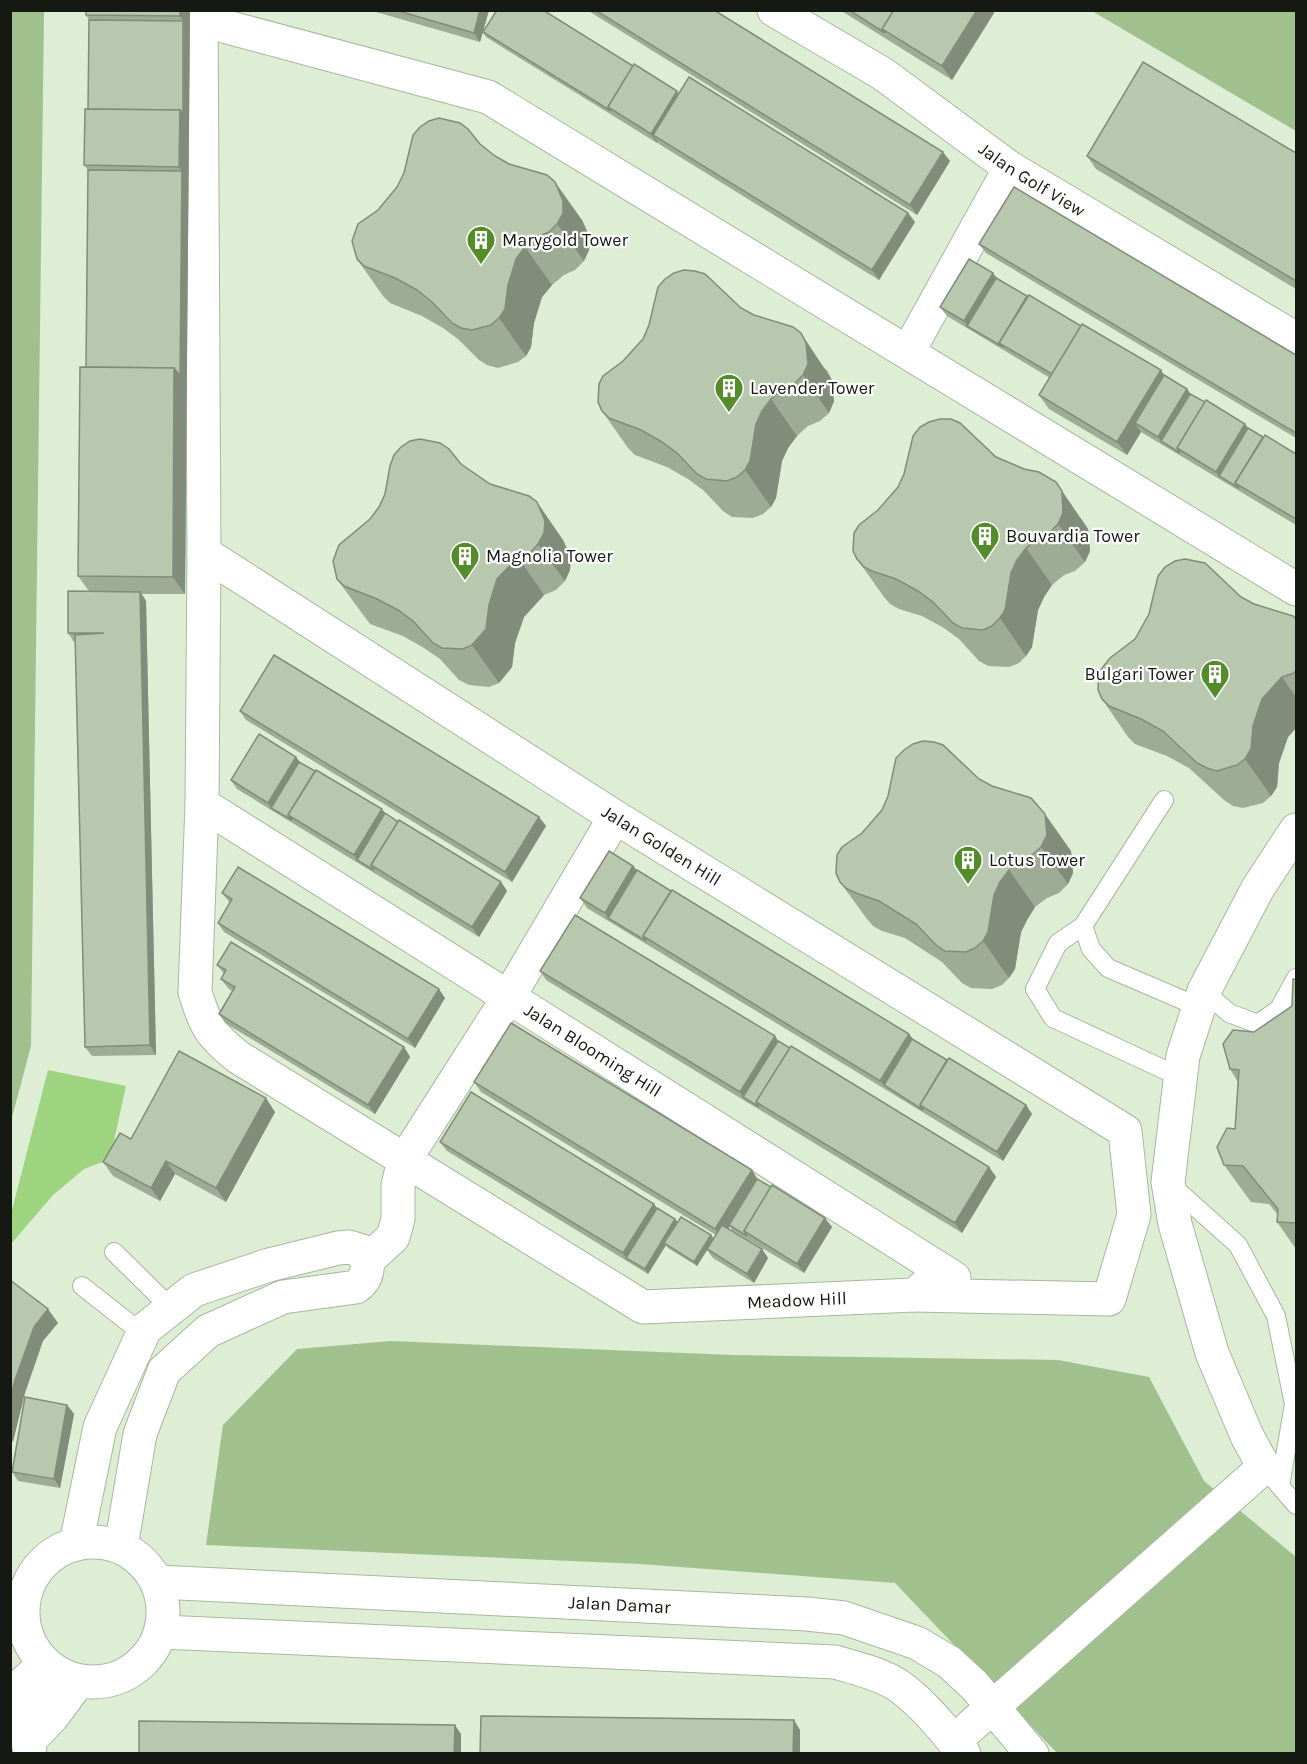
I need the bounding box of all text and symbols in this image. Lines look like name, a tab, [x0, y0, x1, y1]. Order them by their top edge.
street label: Jalan Golf View	[974, 137, 1089, 221]
building icon: Marygold Tower	[465, 224, 497, 266]
place label: Marygold Tower	[502, 229, 629, 251]
building icon: Lavender Tower	[713, 372, 745, 414]
place label: Lavender Tower	[750, 377, 875, 399]
building icon: Bouvardia Tower	[969, 520, 1001, 562]
place label: Bouvardia Tower	[1006, 525, 1140, 547]
building icon: Magnolia Tower	[449, 540, 481, 582]
place label: Magnolia Tower	[486, 545, 613, 567]
building icon: Bulgari Tower	[1199, 658, 1231, 700]
place label: Bulgari Tower	[1084, 663, 1194, 685]
street label: Jalan Golden Hill	[598, 800, 725, 891]
building icon: Lotus Tower	[952, 844, 984, 886]
place label: Lotus Tower	[989, 849, 1085, 871]
street label: Jalan Blooming Hill	[520, 999, 666, 1102]
street label: Meadow Hill	[747, 1287, 847, 1313]
street label: Jalan Damar	[568, 1591, 672, 1618]

